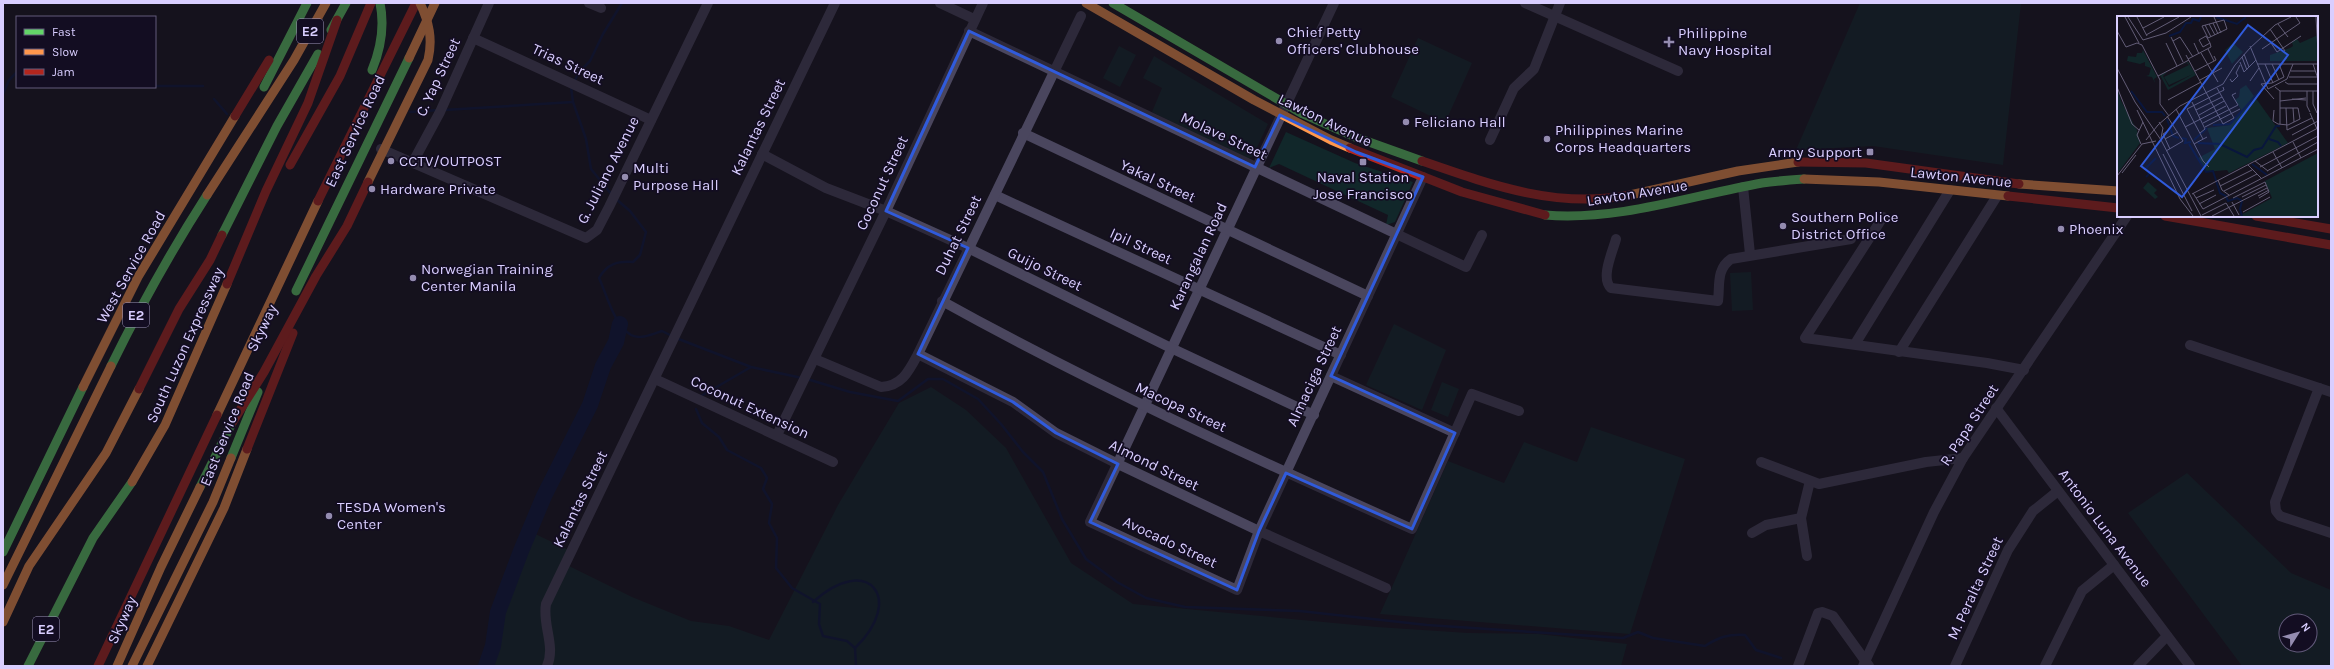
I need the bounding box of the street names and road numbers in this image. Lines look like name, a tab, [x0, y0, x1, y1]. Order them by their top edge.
road number: E2	[297, 19, 323, 43]
street label: C. Yap Street	[412, 35, 464, 119]
street label: Trias Street	[529, 40, 607, 89]
street label: East Service Road	[321, 72, 389, 190]
street label: Kalantas Street	[727, 75, 789, 178]
street label: Lawton Avenue	[1275, 90, 1375, 150]
street label: Molave Street	[1178, 108, 1270, 164]
street label: G. Juliano Avenue	[573, 113, 643, 227]
street label: Coconut Street	[852, 133, 912, 233]
street label: Yakal Street	[1117, 156, 1199, 206]
street label: Lawton Avenue	[1909, 163, 2013, 191]
street label: Lawton Avenue	[1585, 176, 1689, 210]
street label: Duhat Street	[931, 192, 985, 278]
street label: Karangalan Road	[1165, 199, 1231, 313]
street label: West Service Road	[93, 208, 169, 326]
street label: Ipil Street	[1107, 224, 1175, 268]
street label: Guijo Street	[1005, 243, 1086, 295]
street label: South Luzon Expressway	[143, 264, 227, 426]
street label: Skyway	[243, 301, 281, 355]
road number: E2	[123, 303, 149, 327]
street label: Almaciga Street	[1283, 323, 1345, 429]
street label: East Service Road	[196, 369, 258, 489]
street label: Coconut Extension	[688, 372, 812, 442]
street label: Macopa Street	[1132, 378, 1230, 436]
street label: R. Papa Street	[1936, 380, 2002, 469]
street label: Almond Street	[1106, 435, 1202, 495]
street label: Kalantas Street	[549, 447, 611, 550]
street label: Antonio Luna Avenue	[2055, 465, 2155, 591]
street label: Avocado Street	[1120, 512, 1220, 572]
street label: M. Peralta Street	[1943, 533, 2007, 642]
street label: Skyway	[104, 593, 140, 647]
road number: E2	[33, 617, 59, 641]

